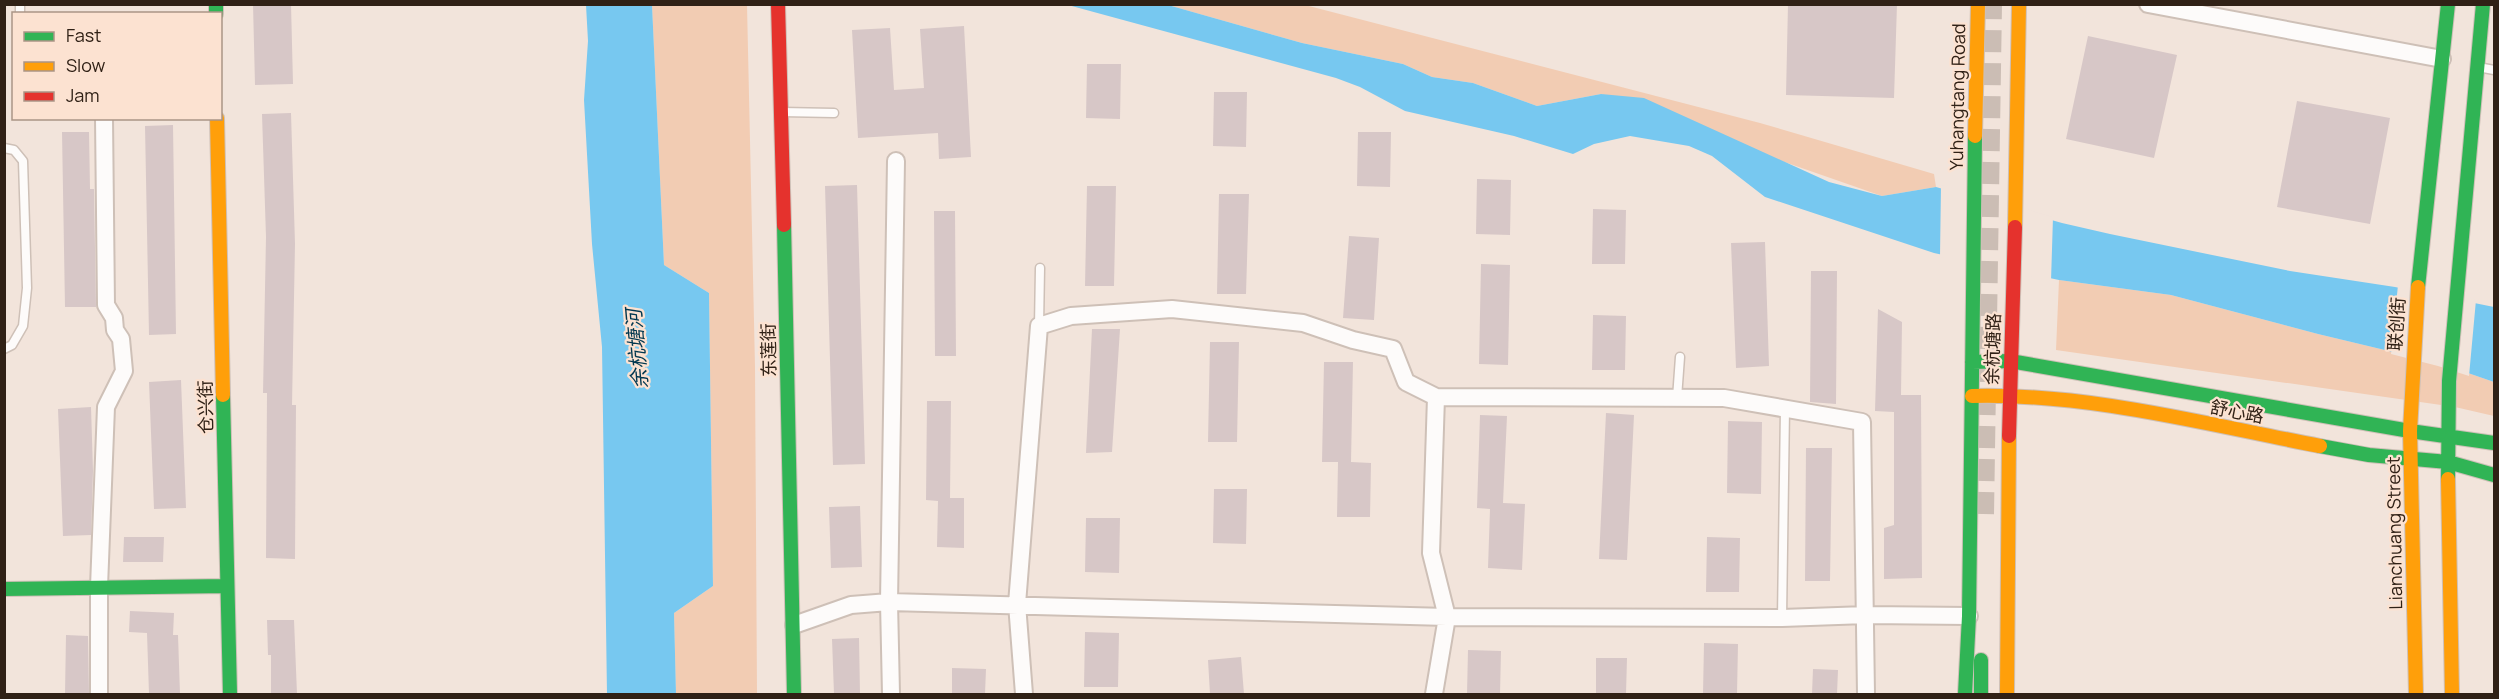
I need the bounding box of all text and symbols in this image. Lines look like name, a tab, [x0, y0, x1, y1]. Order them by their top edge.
legend	[12, 12, 222, 120]
text: Fast	[66, 23, 101, 47]
street label: Yuhangtang Road	[1944, 23, 1970, 171]
text: Slow	[66, 53, 106, 77]
text: Jam	[66, 83, 100, 107]
street label: 联创街	[2382, 296, 2410, 352]
water label: 余杭塘河	[619, 304, 653, 390]
street label: 余杭塘路	[1979, 313, 2005, 385]
street label: 东莲街	[756, 323, 780, 377]
street label: 仓兴街	[193, 380, 217, 434]
street label: 舒心路	[2208, 394, 2266, 428]
street label: Lianchuang Street	[2381, 456, 2407, 610]

